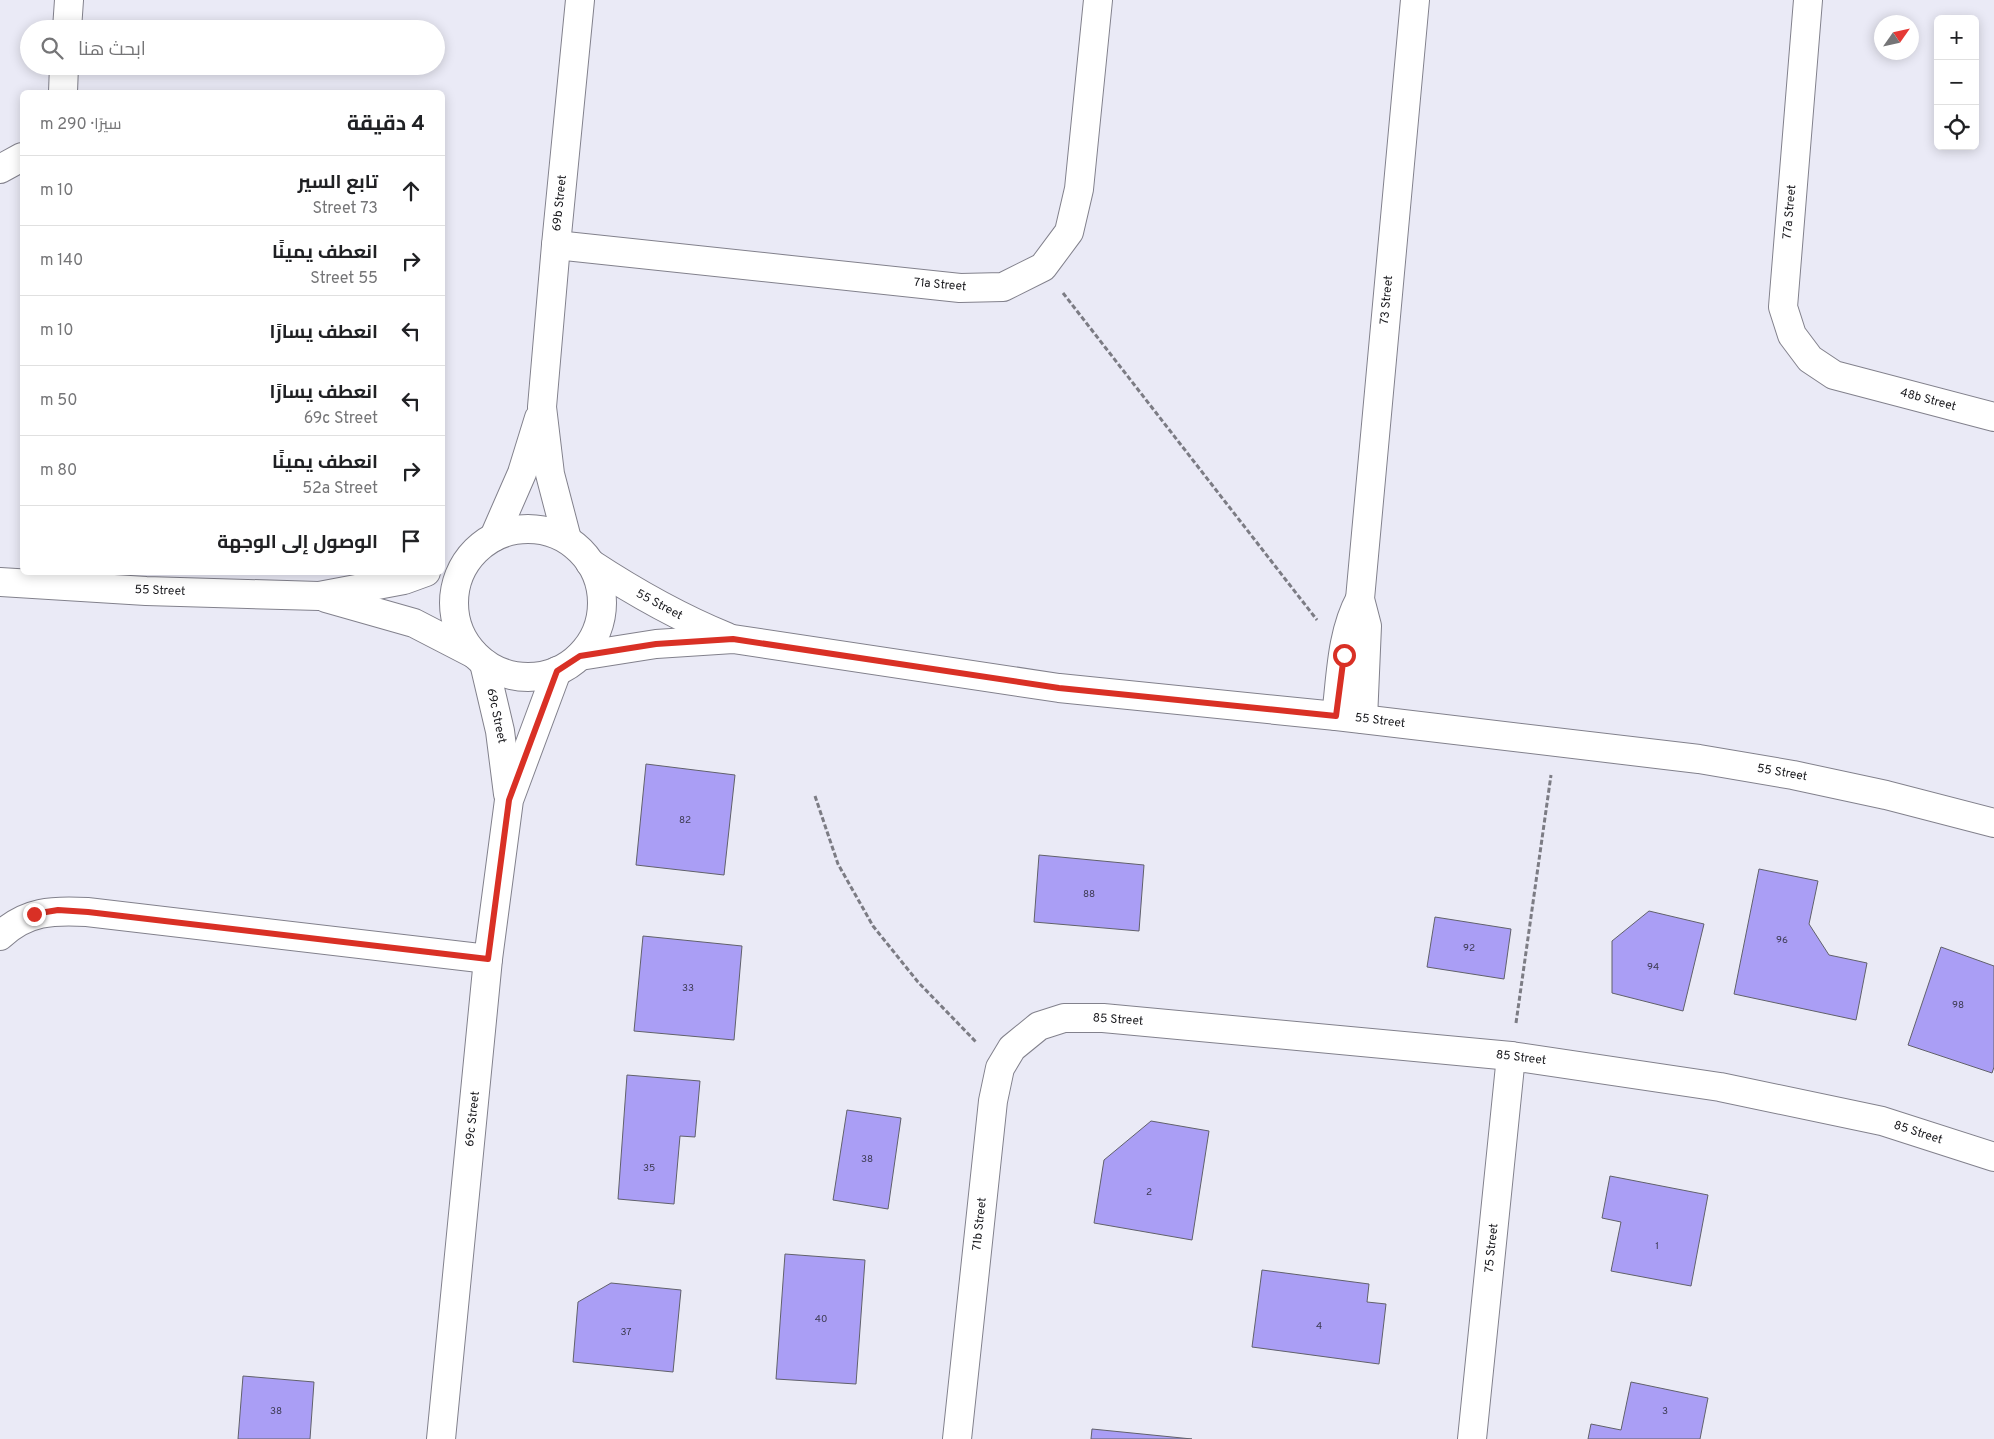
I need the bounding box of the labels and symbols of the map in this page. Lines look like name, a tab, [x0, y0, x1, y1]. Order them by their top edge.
north arrow	[1874, 15, 1919, 60]
street label: 69b Street	[549, 174, 571, 232]
street label: 77a Street	[1780, 184, 1800, 240]
street label: 71a Street	[913, 275, 967, 295]
street label: 73 Street	[1377, 275, 1397, 325]
street label: 48b Street	[1898, 385, 1958, 415]
street label: 55 Street	[134, 582, 186, 600]
street label: 55 Street	[633, 586, 685, 624]
route start	[1333, 644, 1356, 667]
street label: 69c Street	[482, 687, 510, 745]
street label: 55 Street	[1354, 710, 1406, 732]
street label: 55 Street	[1756, 761, 1808, 785]
house number: 82	[679, 814, 691, 827]
house number: 88	[1083, 888, 1095, 901]
route end	[23, 903, 46, 926]
house number: 96	[1776, 934, 1788, 947]
house number: 92	[1463, 942, 1475, 955]
house number: 94	[1647, 961, 1659, 974]
house number: 33	[682, 982, 694, 995]
house number: 98	[1952, 999, 1964, 1012]
street label: 85 Street	[1092, 1010, 1144, 1030]
street label: 85 Street	[1495, 1047, 1547, 1069]
street label: 69c Street	[462, 1090, 484, 1148]
street label: 85 Street	[1891, 1118, 1945, 1148]
house number: 38	[861, 1153, 873, 1166]
house number: 35	[643, 1162, 655, 1175]
house number: 2	[1146, 1186, 1152, 1199]
street label: 71b Street	[969, 1197, 991, 1251]
street label: 75 Street	[1481, 1223, 1503, 1273]
house number: 1	[1655, 1240, 1659, 1253]
house number: 40	[815, 1313, 827, 1326]
house number: 4	[1316, 1320, 1322, 1333]
house number: 37	[620, 1326, 632, 1339]
house number: 38	[270, 1405, 282, 1418]
house number: 3	[1662, 1405, 1668, 1418]

